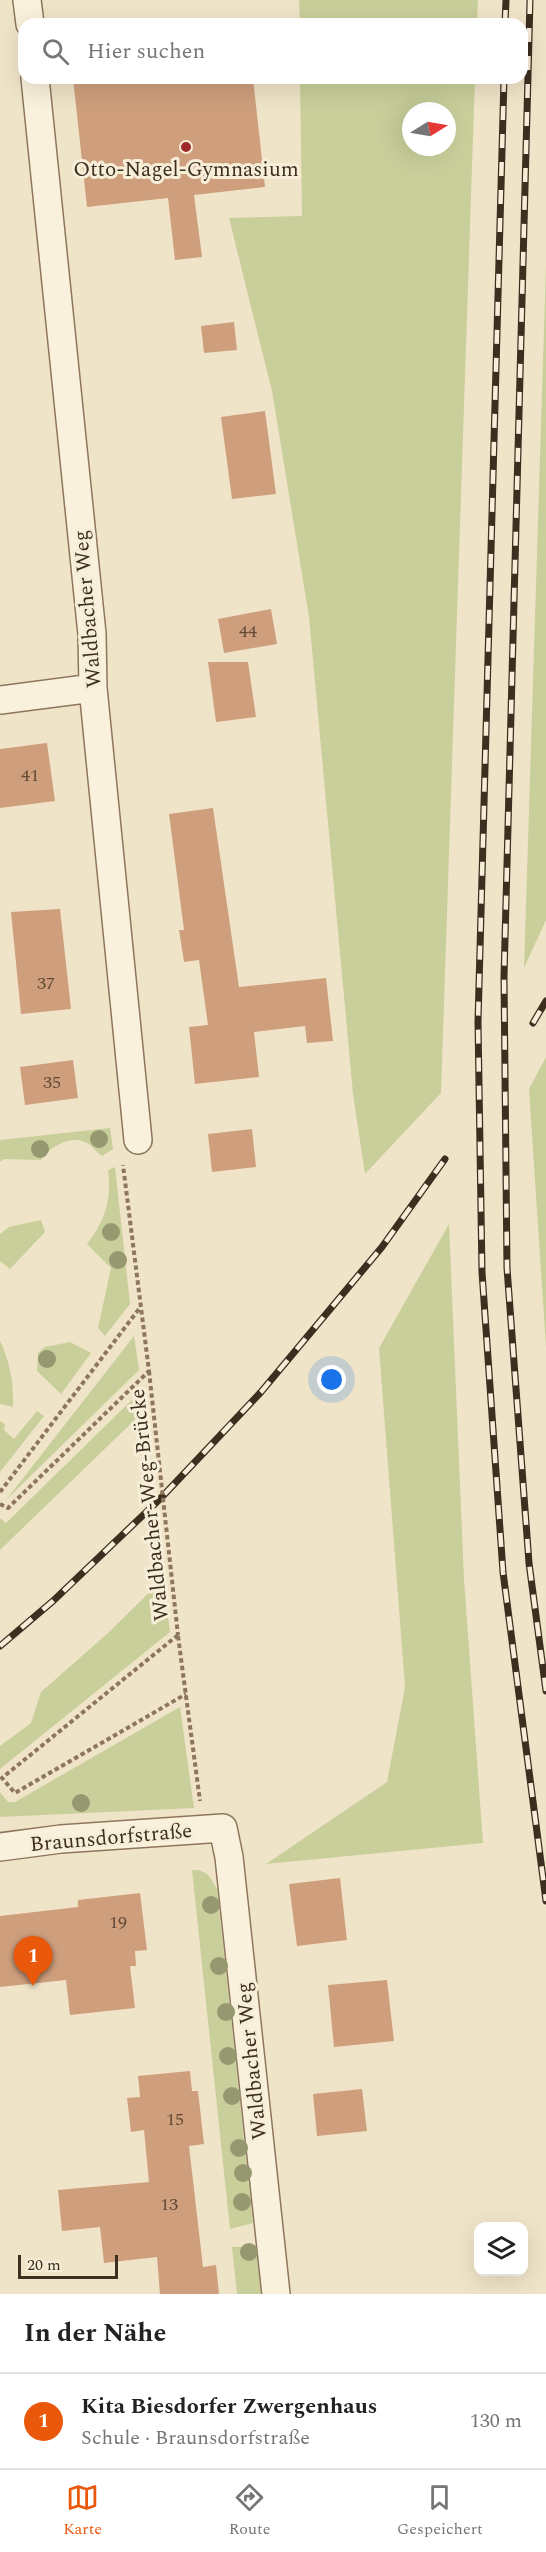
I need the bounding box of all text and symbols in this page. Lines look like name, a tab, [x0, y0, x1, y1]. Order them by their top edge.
search box	[18, 18, 528, 84]
icon: search	[39, 35, 72, 68]
text: Hier suchen	[87, 35, 205, 68]
north arrow	[402, 102, 456, 156]
marker: Otto-Nagel-Gymnasium	[179, 140, 193, 154]
place label: Otto-Nagel-Gymnasium	[73, 154, 299, 186]
street label: Waldbacher Weg	[65, 529, 111, 689]
house number: 44	[239, 618, 257, 645]
house number: 41	[21, 762, 39, 789]
house number: 37	[37, 970, 55, 997]
house number: 35	[43, 1069, 61, 1096]
your location	[317, 1365, 346, 1394]
street label: Waldbacher-Weg-Brücke	[122, 1387, 178, 1623]
street label: Braunsdorfstraße	[29, 1815, 194, 1861]
house number: 19	[109, 1909, 127, 1936]
pin: 1	[14, 1936, 52, 1986]
street label: Waldbacher Weg	[228, 1981, 276, 2141]
house number: 15	[166, 2106, 184, 2133]
house number: 13	[160, 2191, 178, 2218]
map controls	[474, 2222, 528, 2276]
button: layers	[474, 2222, 528, 2276]
scale bar	[18, 2252, 118, 2280]
text: 20 m	[27, 2253, 61, 2277]
text: In der Nähe	[24, 2313, 166, 2353]
text: Kita Biesdorfer Zwergenhaus	[81, 2390, 377, 2423]
text: 1	[38, 2406, 49, 2436]
text: 130 m	[470, 2406, 522, 2436]
text: Schule · Braunsdorfstraße	[81, 2423, 310, 2453]
tab: Karte	[63, 2481, 102, 2541]
tab: Route	[229, 2481, 270, 2541]
tab: Gespeichert	[397, 2481, 483, 2541]

